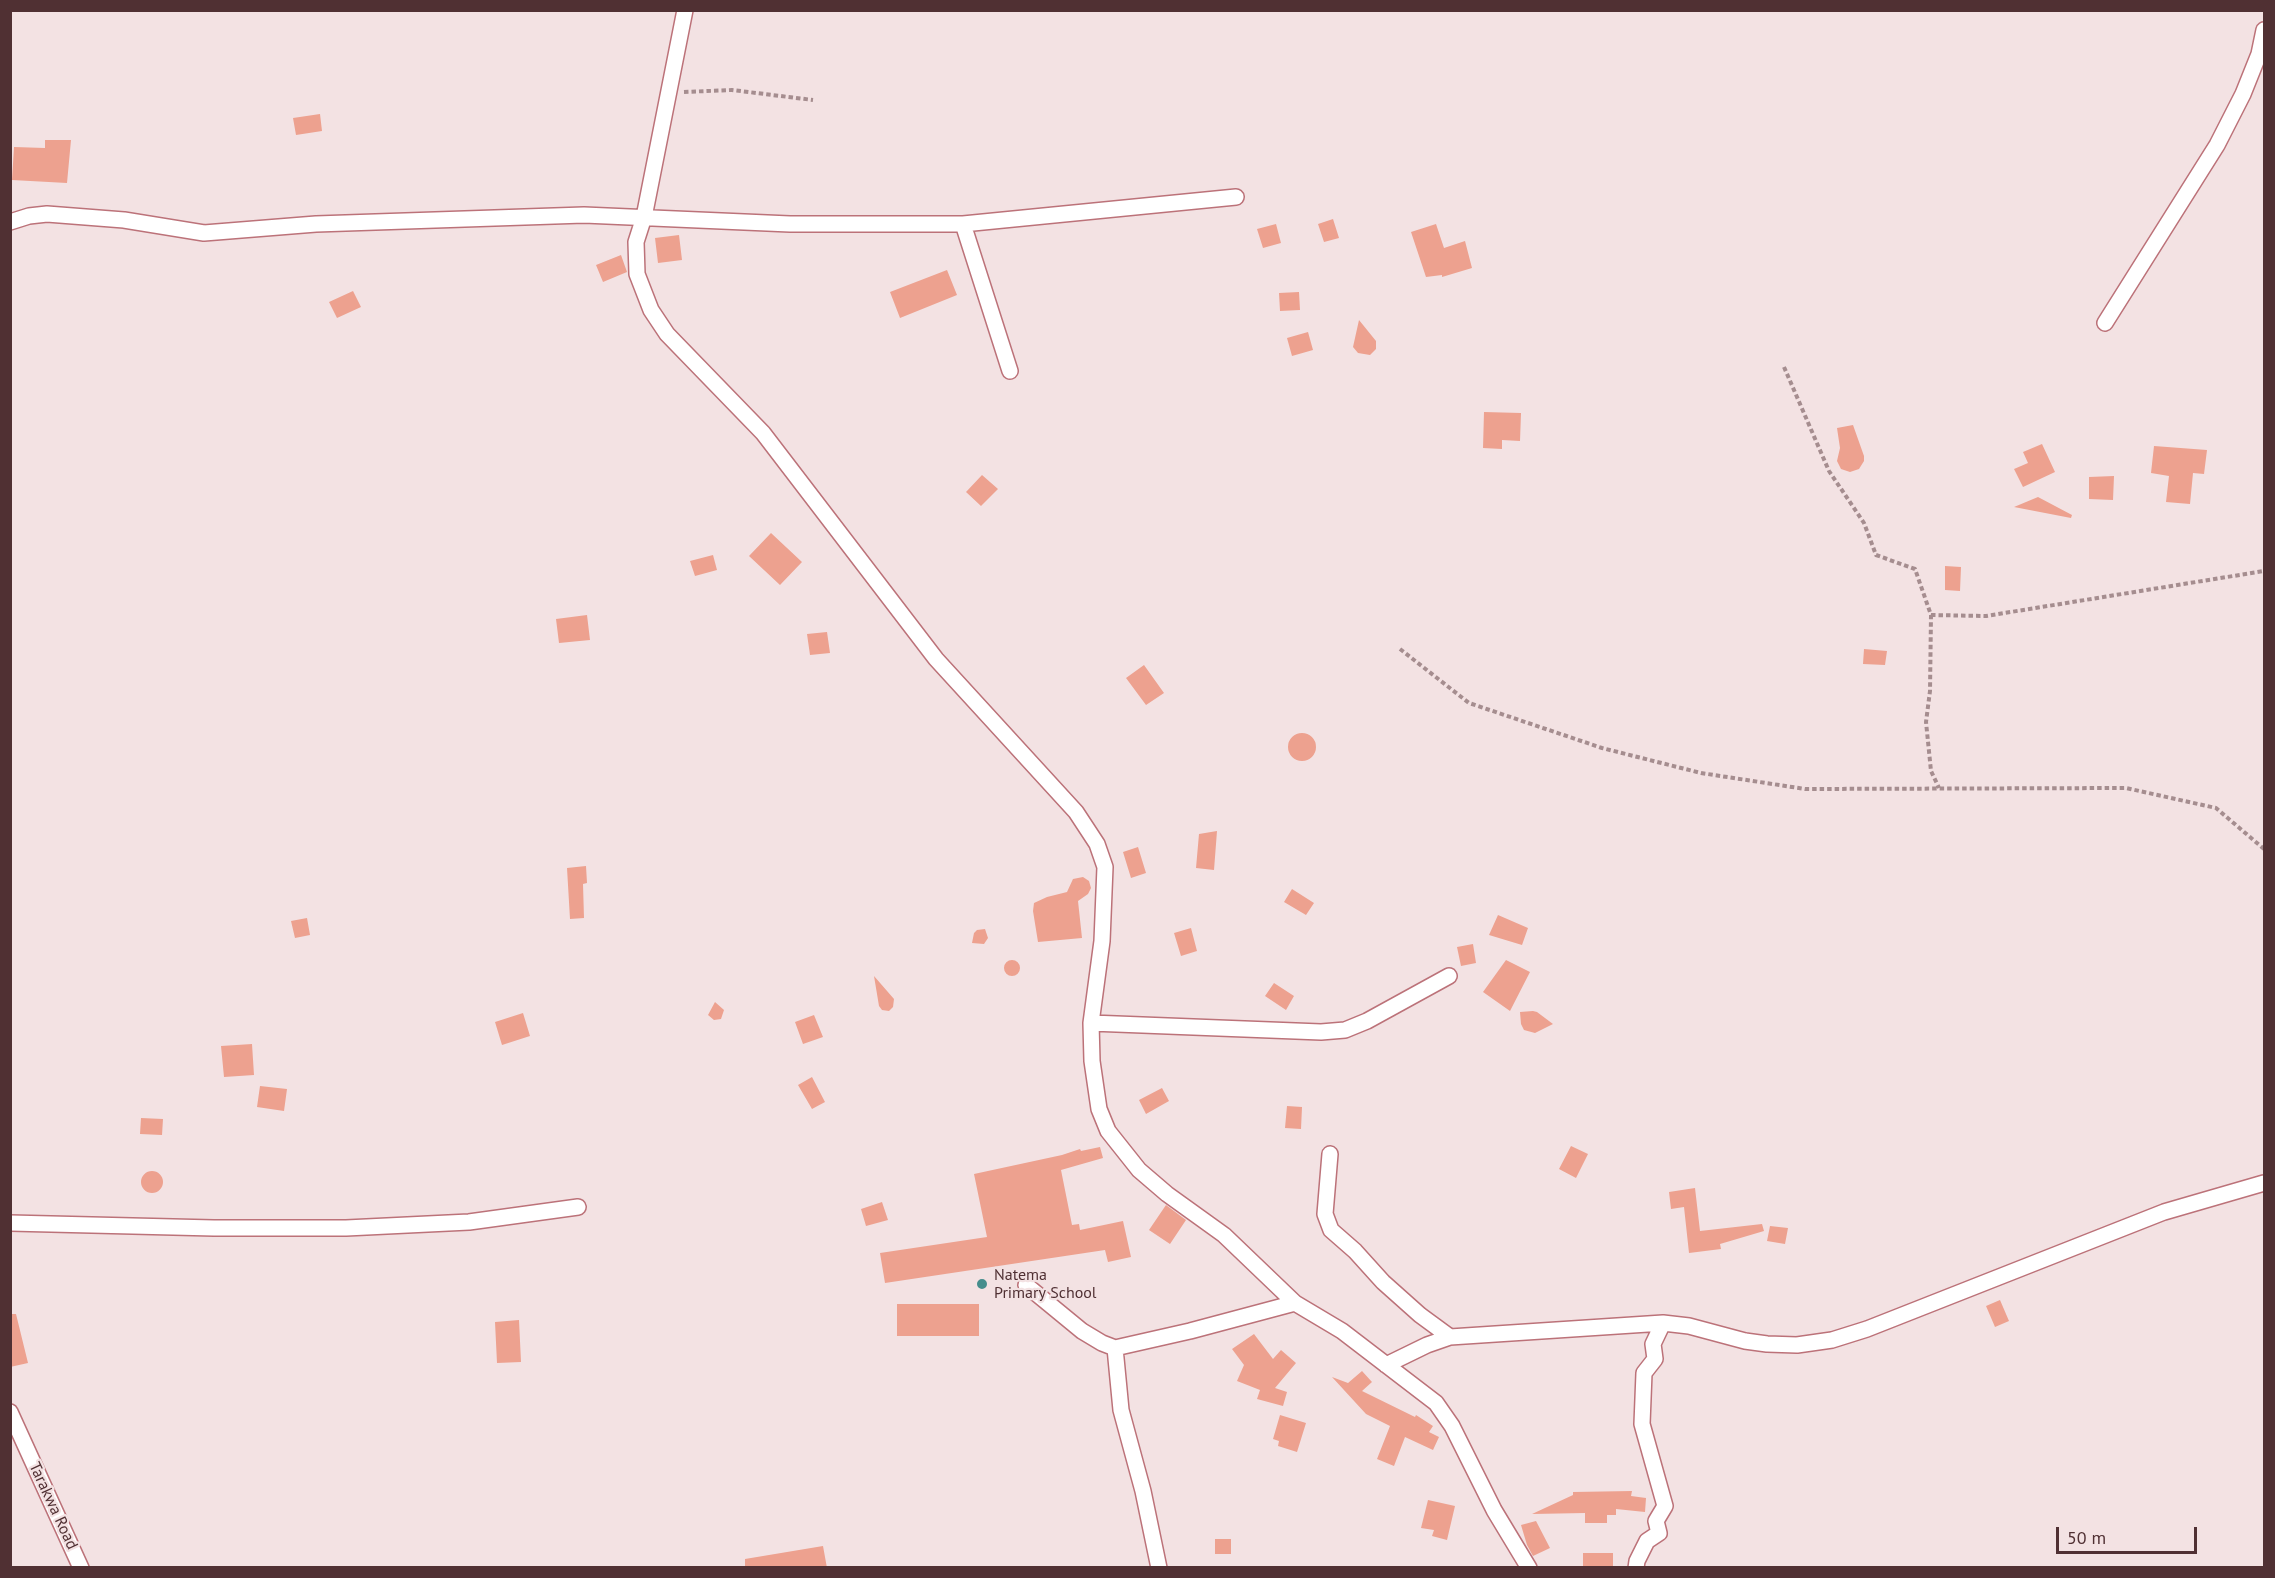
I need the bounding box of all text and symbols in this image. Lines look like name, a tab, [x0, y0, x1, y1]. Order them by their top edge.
place label: Natema Primary School	[994, 1265, 1096, 1303]
marker: Natema Primary School	[975, 1277, 989, 1291]
street label: Tarakwa Road	[24, 1459, 82, 1553]
scale bar	[2059, 1515, 2200, 1553]
text: 50 m	[2067, 1526, 2106, 1549]

